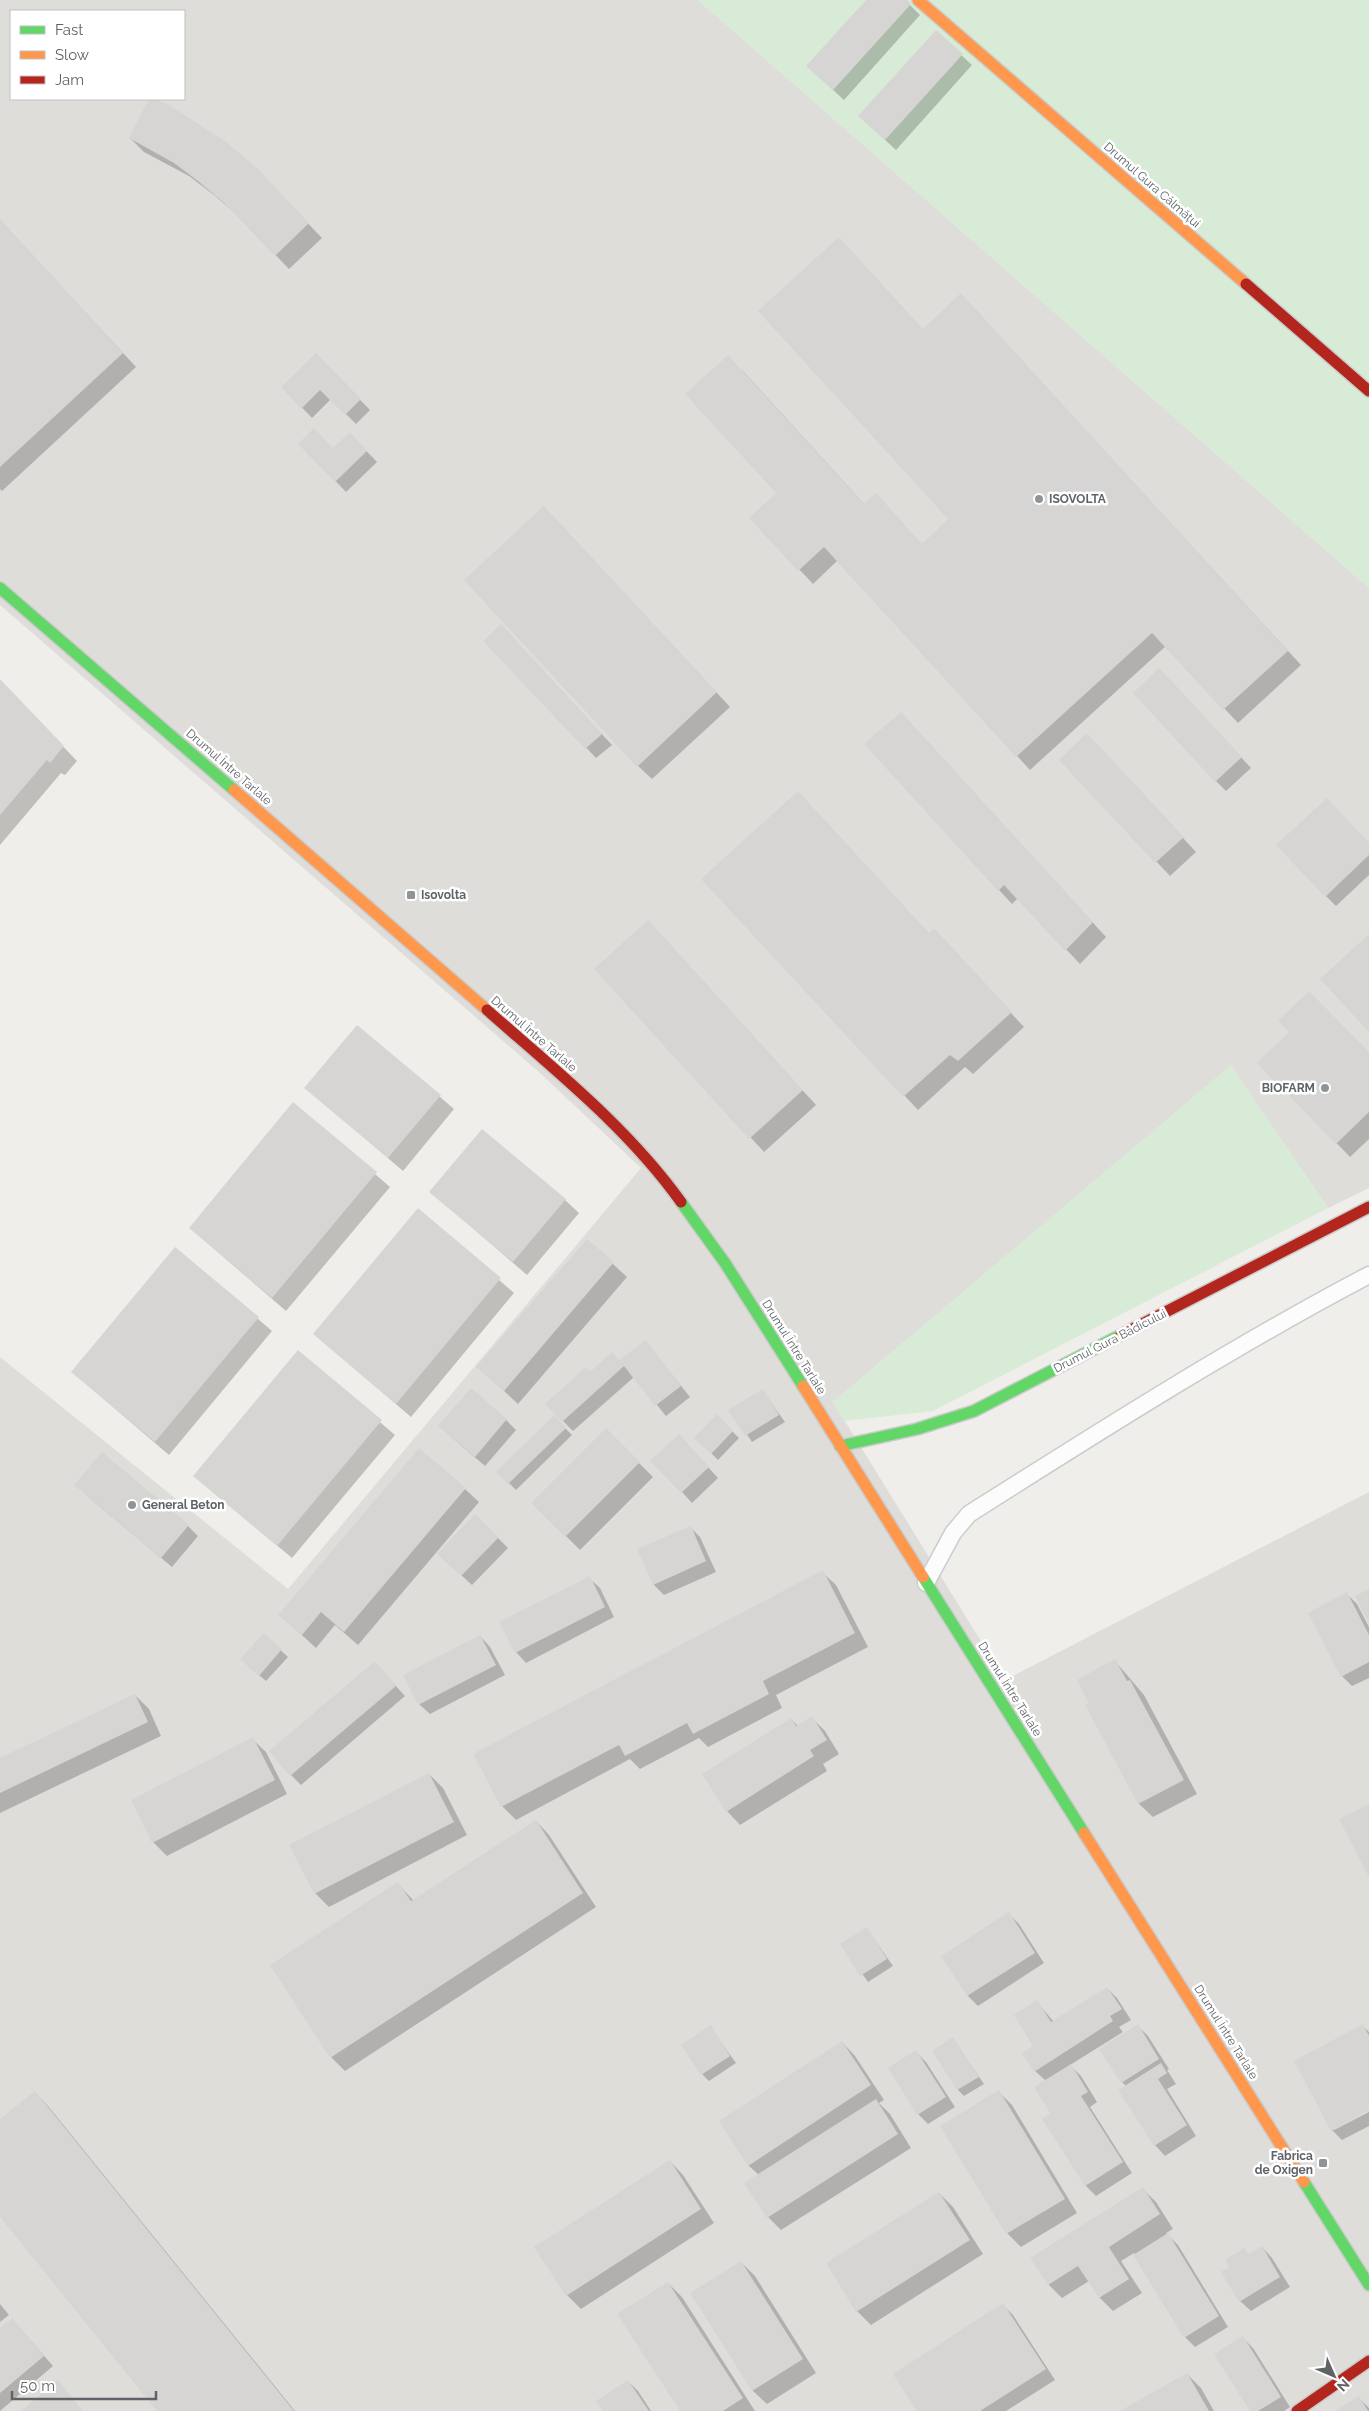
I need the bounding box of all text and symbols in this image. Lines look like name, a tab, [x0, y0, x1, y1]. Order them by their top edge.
legend	[10, 10, 185, 100]
text: Fast	[55, 21, 83, 39]
text: Slow	[55, 46, 89, 64]
text: Jam	[55, 71, 84, 89]
street label: Drumul Gura Călmățui	[1101, 139, 1203, 231]
place label: ISOVOLTA	[1049, 492, 1107, 506]
marker: ISOVOLTA	[1033, 493, 1045, 505]
street label: Drumul Între Tarlale	[183, 726, 275, 808]
place label: Isovolta	[421, 888, 466, 902]
marker: Isovolta	[405, 889, 417, 901]
street label: Drumul Între Tarlale	[488, 993, 580, 1075]
place label: BIOFARM	[1262, 1081, 1315, 1095]
marker: BIOFARM	[1319, 1082, 1331, 1094]
street label: Drumul Între Tarlale	[759, 1297, 829, 1397]
street label: Drumul Gura Bădicului	[1051, 1306, 1169, 1376]
place label: General Beton	[142, 1498, 225, 1512]
marker: General Beton	[126, 1499, 138, 1511]
street label: Drumul Între Tarlale	[975, 1639, 1045, 1739]
street label: Drumul Între Tarlale	[1191, 1982, 1261, 2082]
place label: Fabrica de Oxigen	[1255, 2149, 1313, 2177]
marker: Fabrica de Oxigen	[1317, 2157, 1329, 2169]
north arrow	[1309, 2351, 1359, 2401]
scale bar	[12, 2368, 156, 2400]
text: N	[1334, 2376, 1353, 2395]
text: 50 m	[20, 2377, 55, 2395]

